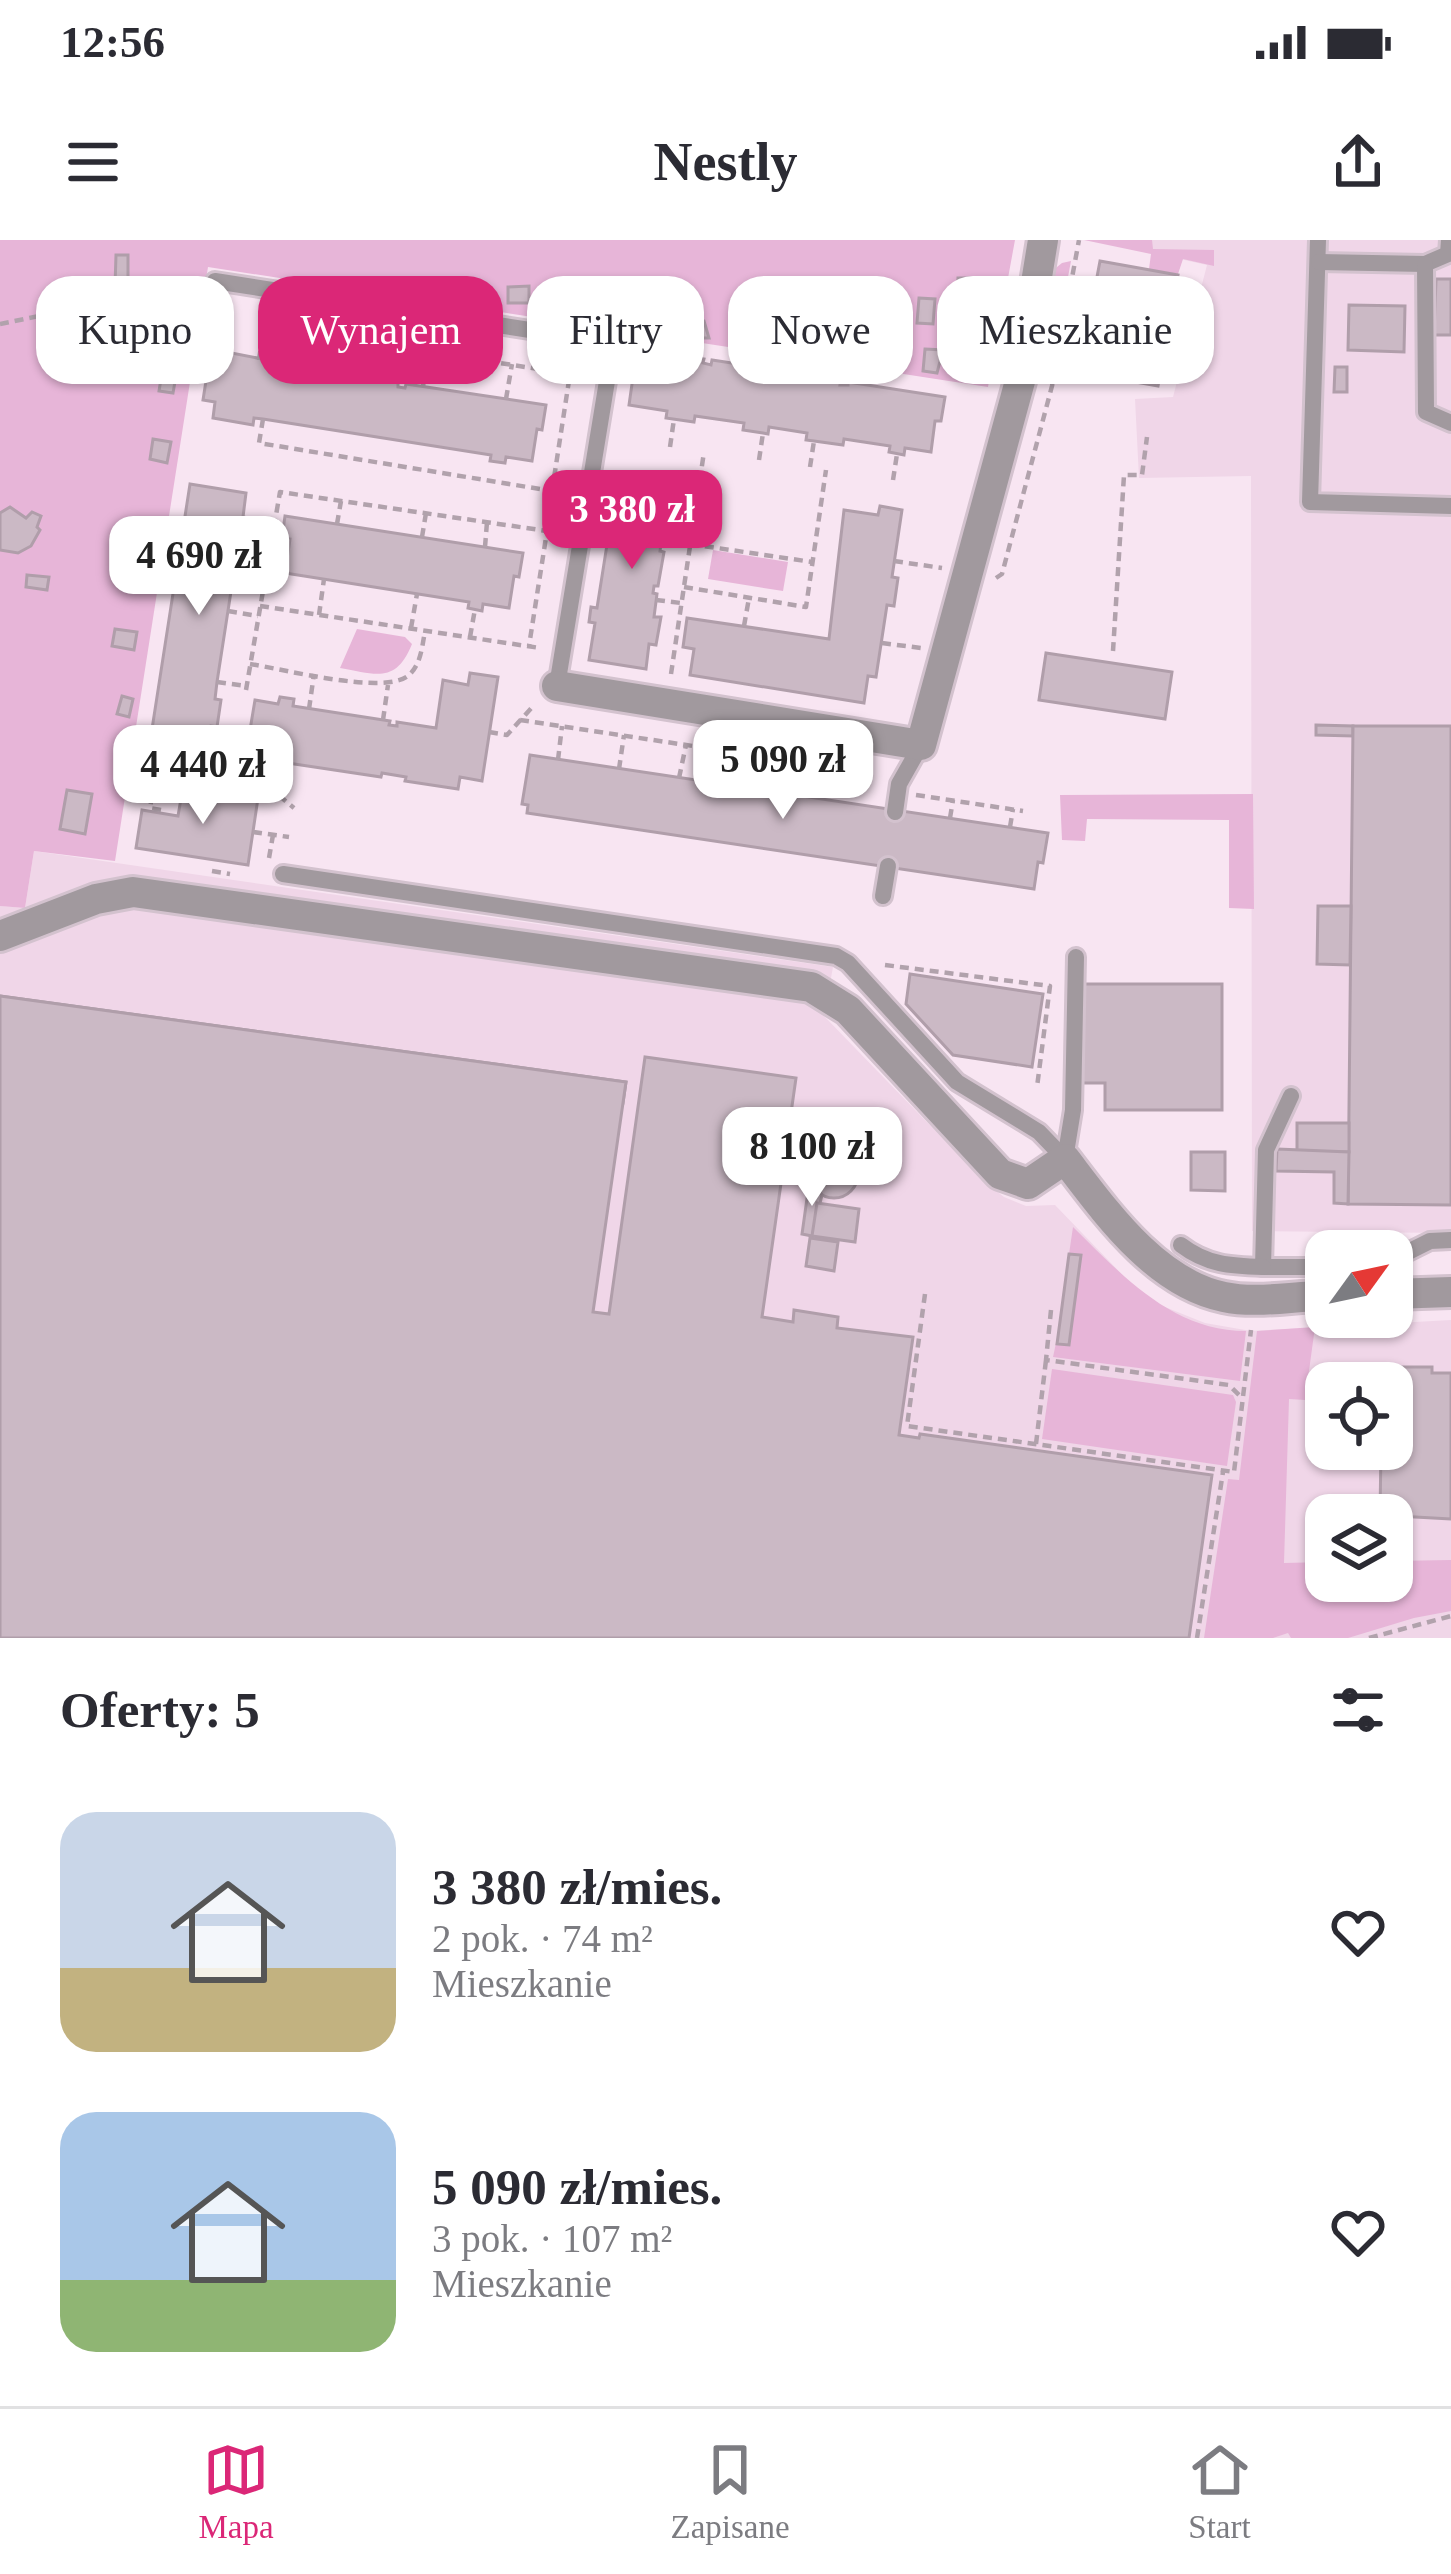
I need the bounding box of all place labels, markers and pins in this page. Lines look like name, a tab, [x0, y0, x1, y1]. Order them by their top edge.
pin: 3 380 zł	[508, 470, 756, 572]
pin: 4 690 zł	[75, 516, 323, 618]
pin: 5 090 zł	[659, 720, 907, 822]
pin: 4 440 zł	[79, 725, 327, 827]
pin: 8 100 zł	[688, 1107, 936, 1209]

